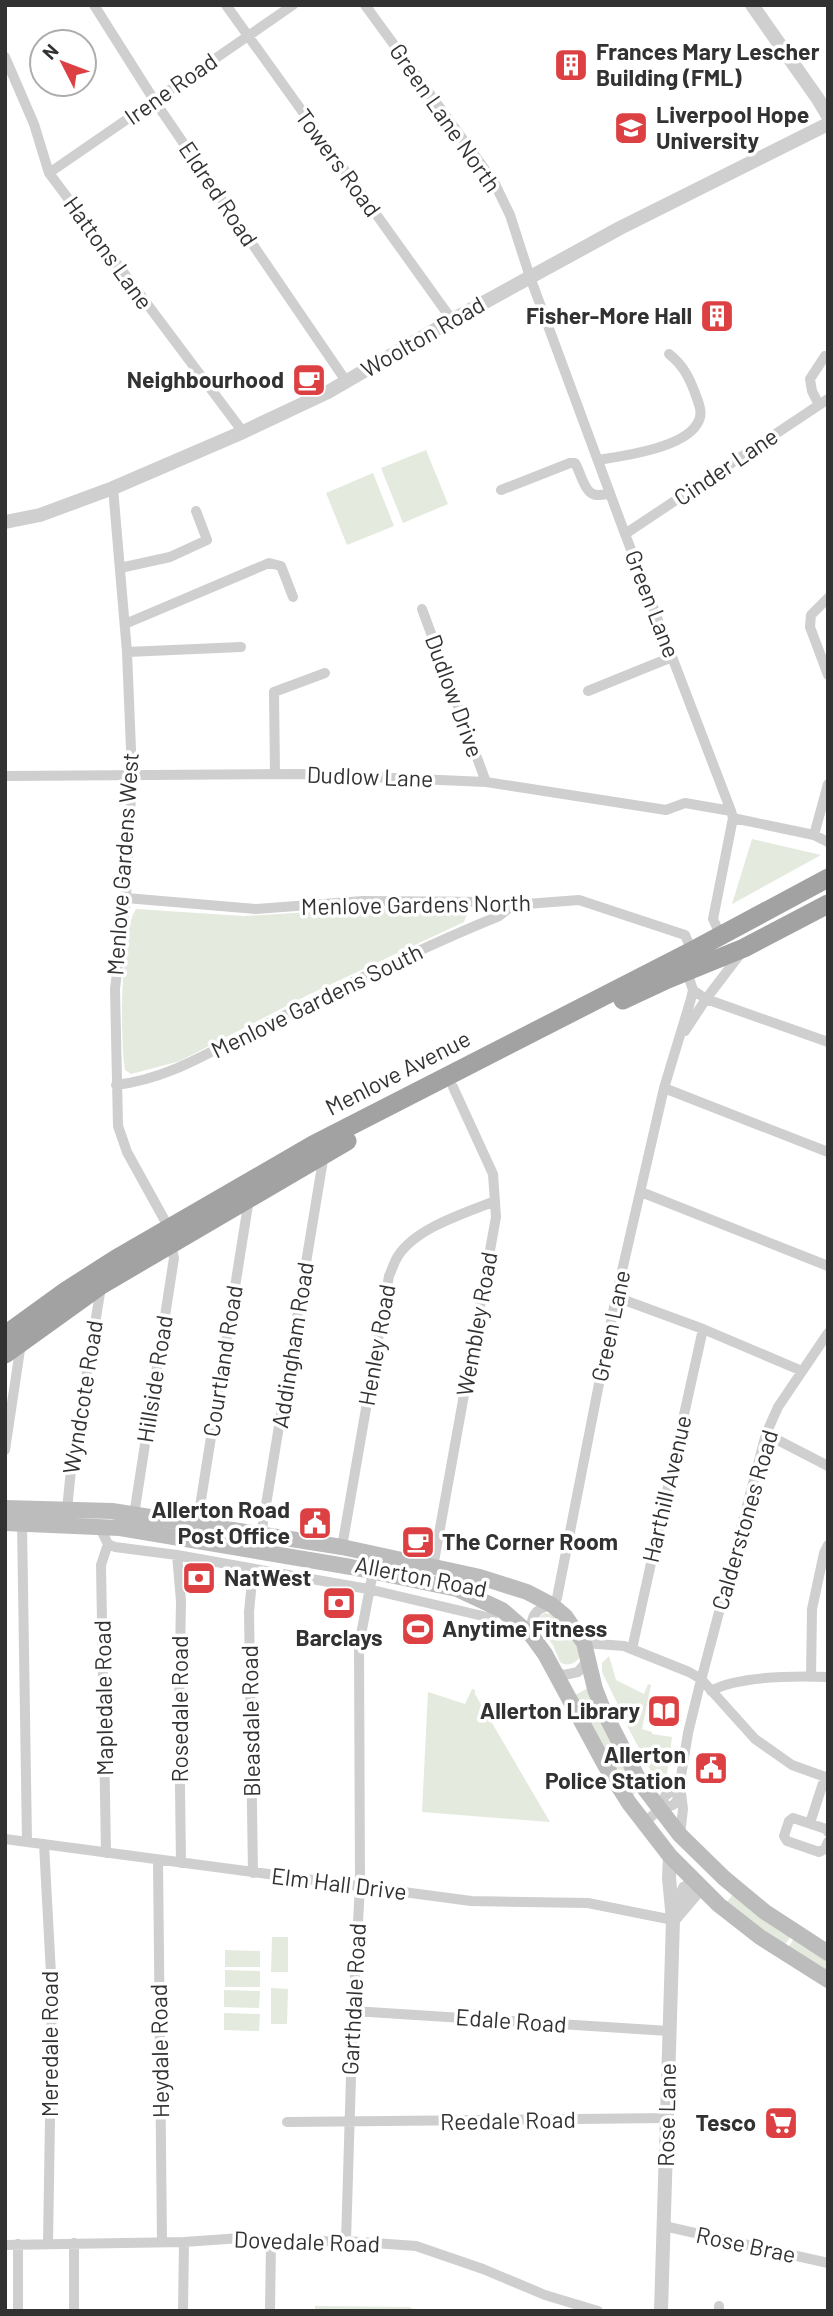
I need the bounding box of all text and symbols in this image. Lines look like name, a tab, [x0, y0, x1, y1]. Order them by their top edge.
north arrow	[28, 28, 98, 98]
place label: Frances Mary Lescher Building (FML)	[596, 37, 820, 91]
street label: Green Lane North	[384, 38, 508, 197]
text: N	[37, 39, 63, 64]
street label: Irene Road	[119, 46, 222, 130]
building icon: Frances Mary Lescher Building (FML)	[552, 46, 590, 84]
place label: Liverpool Hope University	[656, 100, 809, 154]
street label: Towers Road	[290, 103, 387, 222]
school or university icon: Liverpool Hope University	[612, 109, 650, 147]
street label: Eldred Road	[174, 136, 264, 251]
street label: Hattons Lane	[58, 190, 159, 314]
street label: Woolton Road	[356, 290, 489, 383]
building icon: Fisher-More Hall	[698, 297, 736, 335]
place label: Fisher-More Hall	[526, 301, 692, 329]
cafe icon: Neighbourhood	[290, 361, 328, 399]
place label: Neighbourhood	[127, 365, 284, 393]
street label: Cinder Lane	[668, 421, 783, 511]
street label: Green Lane	[620, 546, 686, 661]
street label: Dudlow Drive	[420, 630, 490, 761]
street label: Menlove Gardens West	[100, 752, 144, 976]
street label: Dudlow Lane	[306, 760, 434, 792]
street label: Menlove Gardens North	[301, 888, 531, 920]
street label: Menlove Gardens South	[206, 937, 427, 1063]
street label: Menlove Avenue	[320, 1024, 475, 1121]
street label: Wembley Road	[450, 1249, 502, 1398]
street label: Addingham Road	[265, 1260, 319, 1430]
street label: Green Lane	[585, 1268, 635, 1384]
street label: Henley Road	[352, 1282, 400, 1408]
street label: Courtland Road	[196, 1283, 248, 1439]
street label: Hillside Road	[130, 1313, 178, 1445]
street label: Wyndcote Road	[56, 1318, 108, 1476]
street label: Harthill Avenue	[635, 1412, 697, 1565]
street label: Calderstones Road	[705, 1426, 783, 1613]
place label: Allerton Road Post Office	[151, 1495, 290, 1549]
public building icon: Allerton Road Post Office	[296, 1504, 334, 1542]
cafe icon: The Corner Room	[399, 1523, 437, 1561]
place label: The Corner Room	[442, 1527, 618, 1555]
street label: Allerton Road	[353, 1550, 490, 1603]
bank icon: NatWest	[180, 1559, 218, 1597]
place label: NatWest	[224, 1563, 311, 1591]
bank icon: Barclays	[320, 1584, 358, 1622]
sports icon: Anytime Fitness	[399, 1610, 437, 1648]
place label: Anytime Fitness	[442, 1614, 607, 1642]
street label: Mapledale Road	[88, 1620, 118, 1776]
place label: Barclays	[296, 1623, 382, 1651]
street label: Rosedale Road	[165, 1635, 193, 1783]
street label: Bleasdale Road	[235, 1645, 265, 1797]
library icon: Allerton Library	[645, 1692, 683, 1730]
place label: Allerton Library	[480, 1696, 640, 1724]
place label: Allerton Police Station	[545, 1740, 686, 1794]
public building icon: Allerton Police Station	[692, 1749, 730, 1787]
street label: Elm Hall Drive	[270, 1861, 408, 1905]
street label: Garthdale Road	[335, 1922, 371, 2076]
street label: Meredale Road	[35, 1971, 63, 2117]
street label: Heydale Road	[144, 1984, 174, 2119]
street label: Edale Road	[455, 2002, 568, 2038]
street label: Rose Lane	[651, 2063, 681, 2167]
supermarket icon: Tesco	[762, 2104, 800, 2142]
street label: Reedale Road	[440, 2105, 576, 2135]
place label: Tesco	[696, 2108, 756, 2136]
street label: Rose Brae	[694, 2220, 799, 2268]
street label: Dovedale Road	[233, 2224, 381, 2258]

